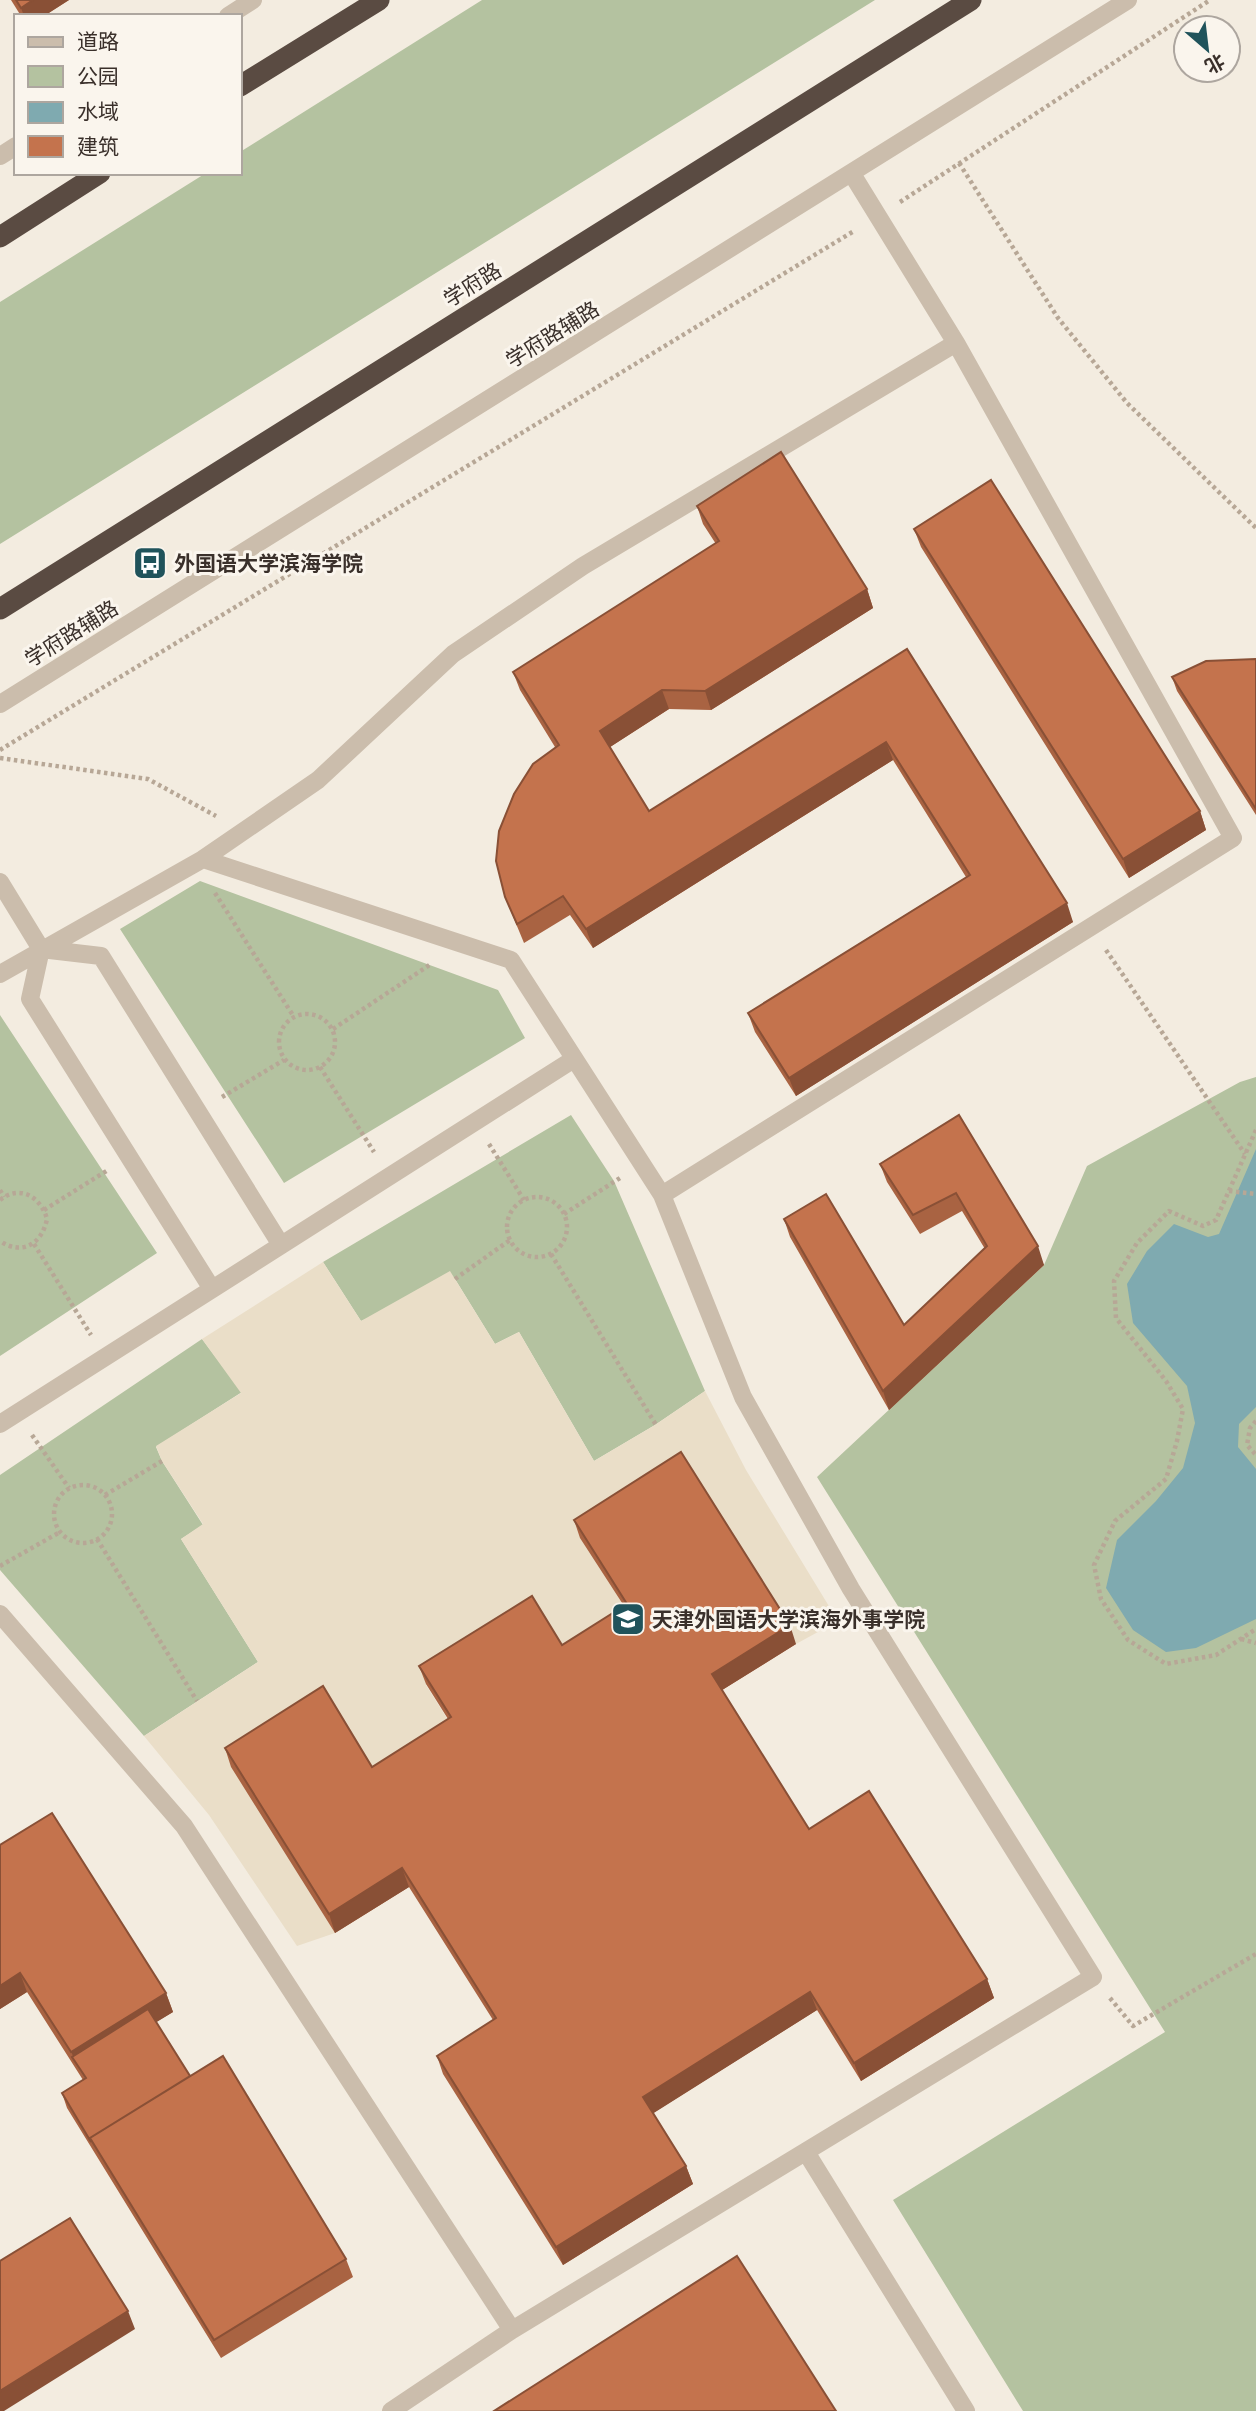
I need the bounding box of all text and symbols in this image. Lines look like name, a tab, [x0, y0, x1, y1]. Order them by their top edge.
legend	[14, 14, 242, 175]
north arrow	[1172, 14, 1242, 84]
text: 道路	[77, 28, 119, 54]
text: 北	[1201, 50, 1229, 79]
text: 公园	[77, 63, 119, 89]
text: 水域	[77, 98, 119, 124]
text: 建筑	[77, 133, 119, 159]
street label: 学府路	[438, 256, 506, 312]
street label: 学府路辅路	[501, 295, 603, 373]
bus stop icon: 外国语大学滨海学院	[131, 544, 169, 582]
place label: 外国语大学滨海学院	[174, 550, 363, 576]
street label: 学府路辅路	[20, 594, 122, 672]
school or university icon: 天津外国语大学滨海外事学院	[609, 1600, 647, 1638]
place label: 天津外国语大学滨海外事学院	[652, 1606, 925, 1632]

